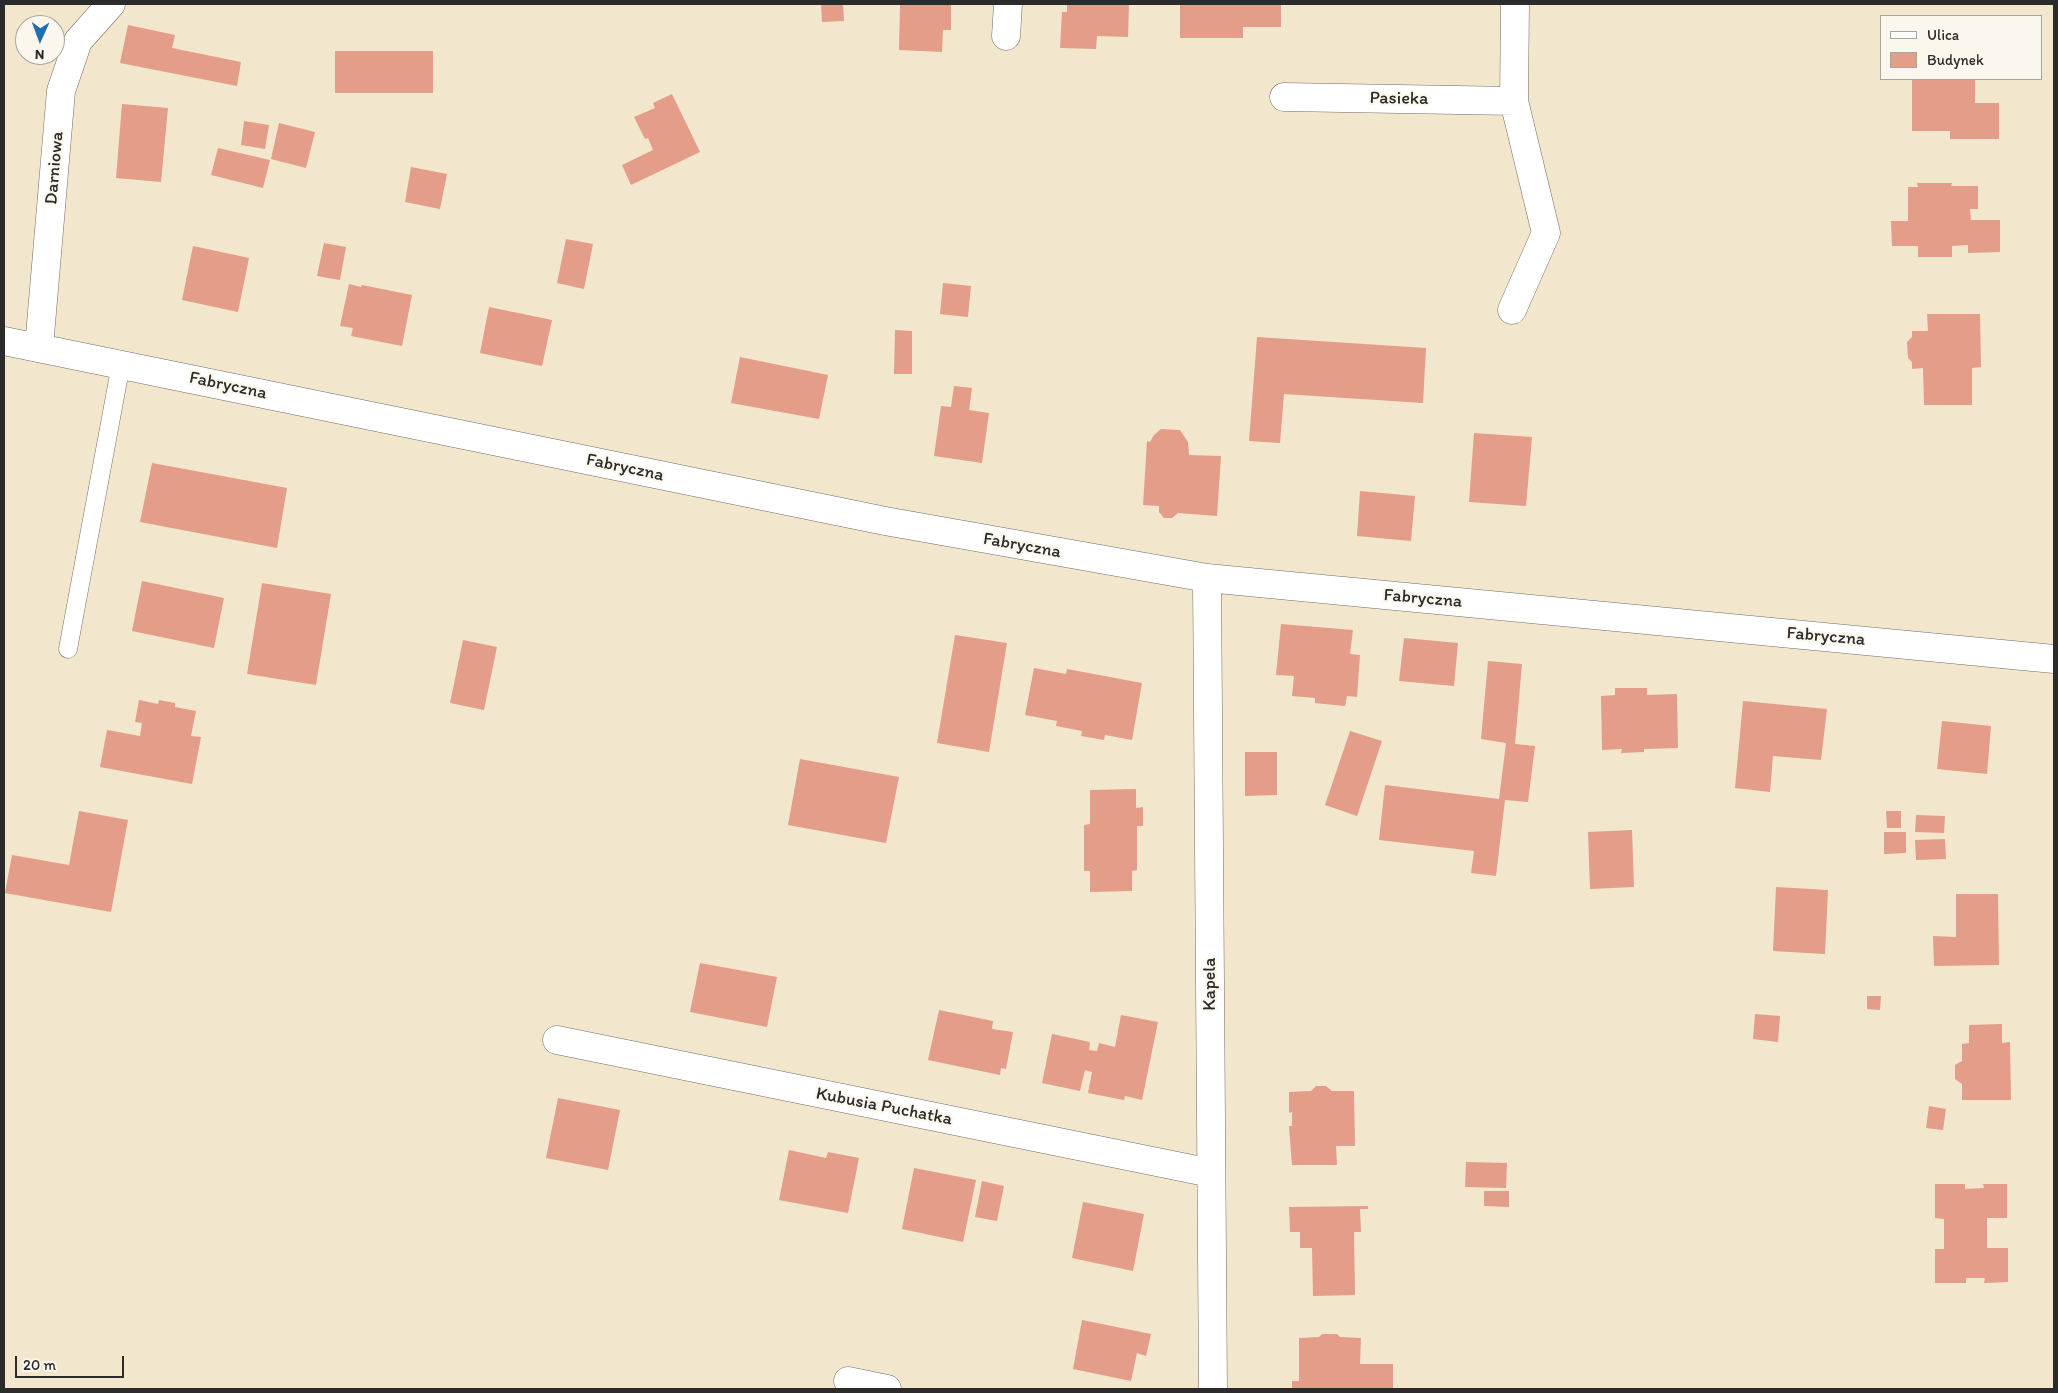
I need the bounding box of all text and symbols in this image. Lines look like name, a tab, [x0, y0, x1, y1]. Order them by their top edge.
north arrow	[15, 15, 65, 65]
legend	[1880, 15, 2043, 80]
text: Ulica	[1927, 26, 1959, 44]
text: N	[34, 46, 45, 63]
text: Budynek	[1927, 51, 1984, 69]
street label: Pasieka	[1369, 88, 1429, 110]
street label: Darniowa	[41, 130, 69, 206]
street label: Fabryczna	[187, 367, 269, 405]
street label: Fabryczna	[584, 449, 666, 487]
street label: Fabryczna	[981, 529, 1063, 563]
street label: Fabryczna	[1383, 585, 1463, 613]
street label: Fabryczna	[1786, 623, 1866, 651]
street label: Kapela	[1199, 957, 1221, 1011]
street label: Kubusia Puchatka	[814, 1083, 954, 1131]
scale bar	[18, 1346, 126, 1378]
text: 20 m	[23, 1356, 56, 1374]

